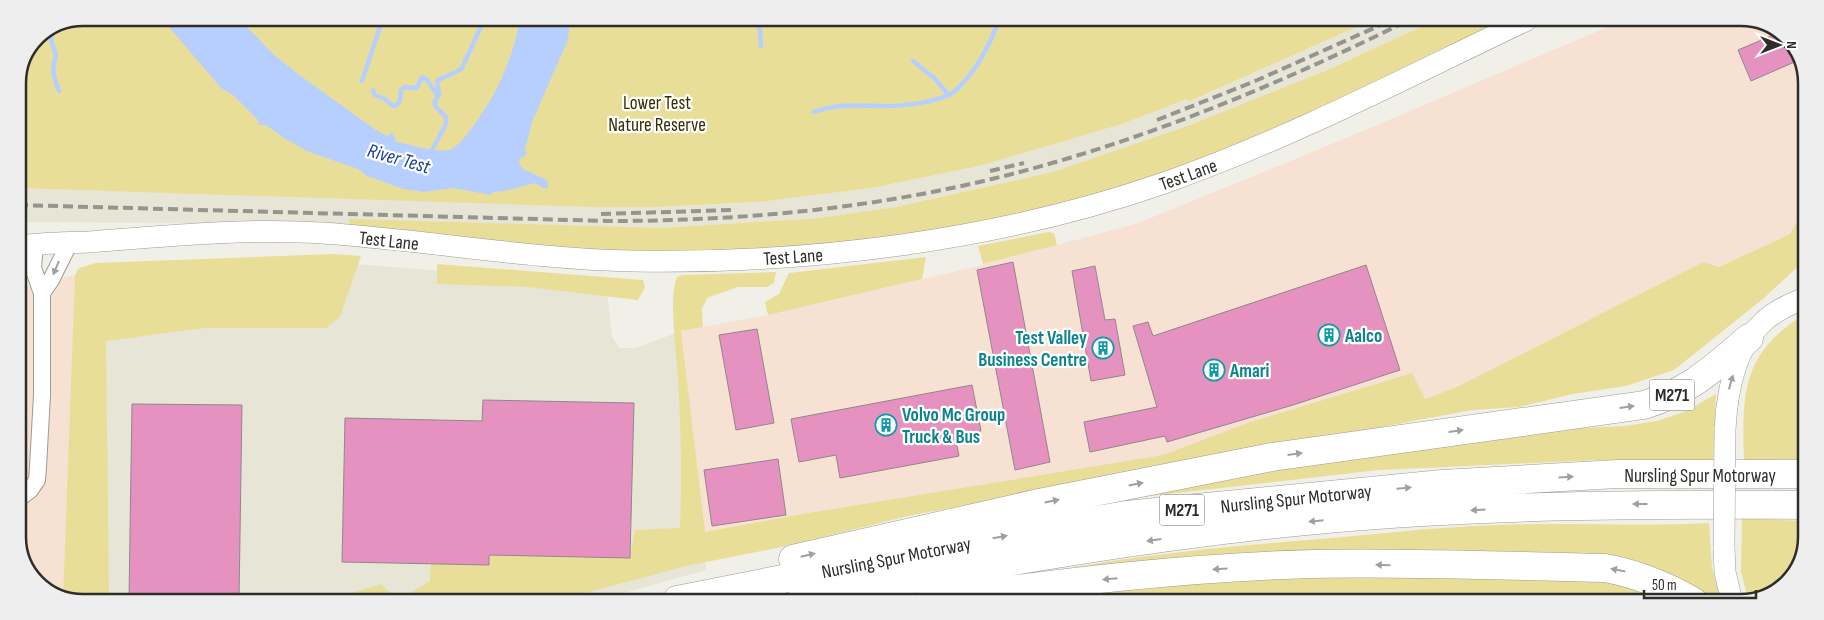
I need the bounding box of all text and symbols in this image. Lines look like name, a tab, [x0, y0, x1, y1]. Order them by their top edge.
north arrow	[1754, 20, 1804, 70]
text: N	[1783, 41, 1800, 49]
park label: Lower Test Nature Reserve	[608, 92, 706, 137]
water label: River Test	[365, 139, 434, 180]
street label: Test Lane	[1156, 154, 1221, 196]
street label: Test Lane	[358, 227, 420, 256]
street label: Test Lane	[762, 244, 824, 271]
one-way arrow	[52, 261, 60, 275]
building icon: Aalco	[1317, 323, 1341, 347]
place label: Aalco	[1344, 325, 1382, 348]
place label: Test Valley Business Centre	[978, 327, 1087, 372]
building icon: Test Valley Business Centre	[1091, 336, 1115, 360]
building icon: Amari	[1202, 358, 1226, 382]
place label: Amari	[1229, 360, 1270, 383]
one-way arrow	[1727, 374, 1735, 389]
road number: M271	[1650, 380, 1694, 410]
one-way arrow	[1620, 403, 1636, 411]
place label: Volvo Mc Group Truck & Bus	[902, 404, 1005, 449]
building icon: Volvo Mc Group Truck & Bus	[874, 413, 898, 437]
one-way arrow	[1449, 427, 1465, 435]
one-way arrow	[1288, 450, 1304, 458]
street label: Nursling Spur Motorway	[1624, 465, 1776, 488]
one-way arrow	[1558, 473, 1574, 481]
one-way arrow	[1128, 480, 1143, 488]
street label: Nursling Spur Motorway	[1220, 480, 1373, 519]
one-way arrow	[1396, 484, 1412, 492]
road number: M271	[1160, 494, 1204, 526]
one-way arrow	[1044, 497, 1059, 505]
one-way arrow	[1632, 500, 1648, 508]
one-way arrow	[1470, 506, 1486, 514]
one-way arrow	[1307, 517, 1323, 525]
street label: Nursling Spur Motorway	[820, 533, 974, 584]
one-way arrow	[992, 533, 1008, 541]
one-way arrow	[1146, 537, 1162, 545]
one-way arrow	[800, 551, 815, 559]
one-way arrow	[1375, 561, 1391, 569]
one-way arrow	[1212, 566, 1228, 574]
one-way arrow	[1610, 566, 1625, 574]
scale bar	[1644, 568, 1756, 600]
one-way arrow	[1102, 575, 1118, 583]
text: 50 m	[1652, 576, 1677, 595]

